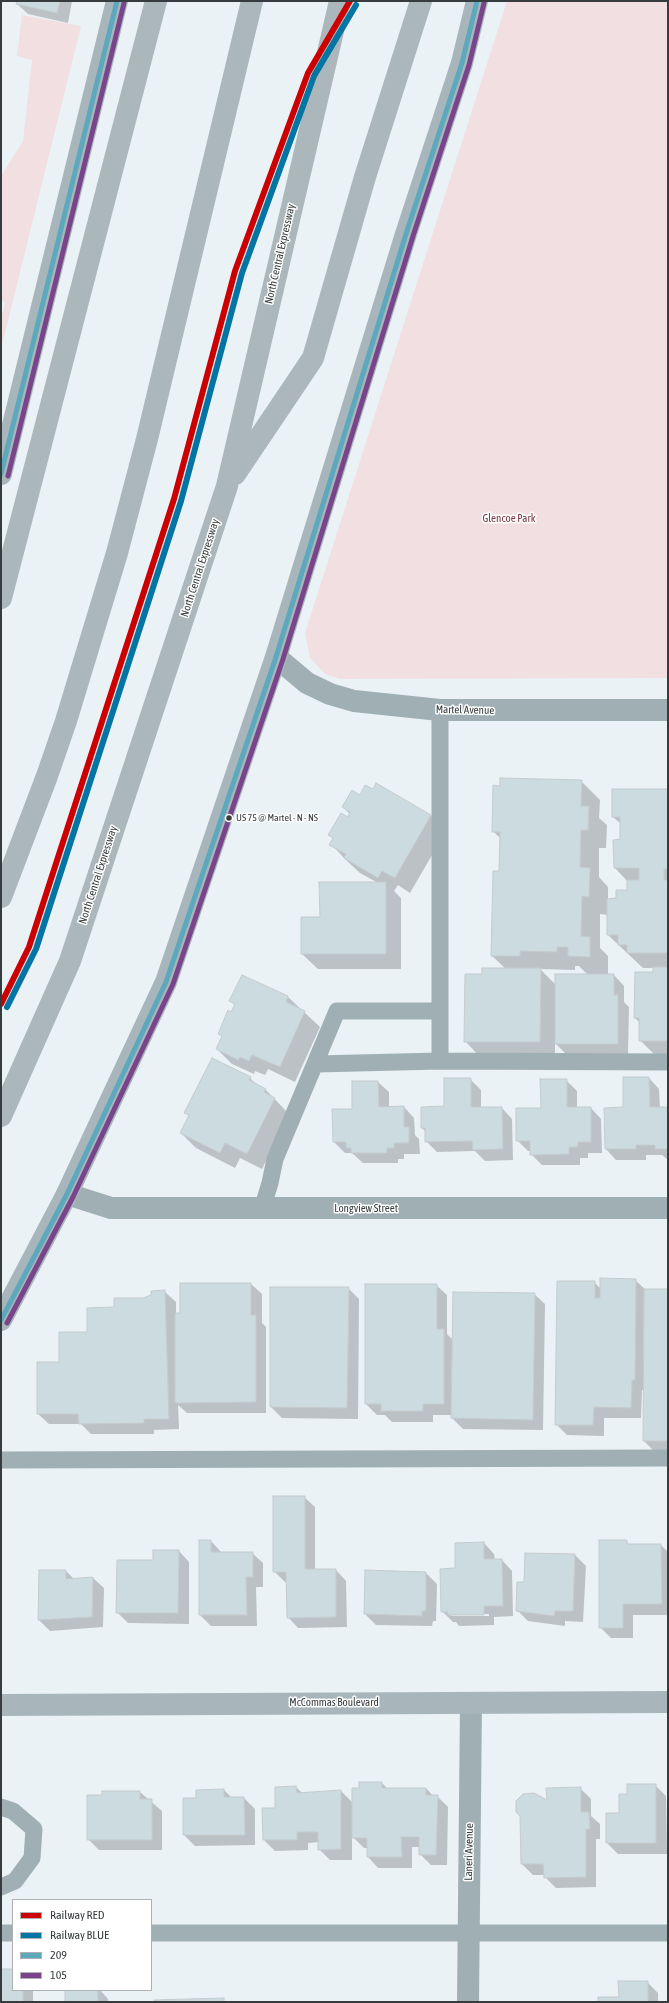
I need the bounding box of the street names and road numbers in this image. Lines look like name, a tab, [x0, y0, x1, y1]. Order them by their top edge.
street label: North Central Expressway	[262, 203, 298, 305]
street label: North Central Expressway	[178, 517, 222, 619]
street label: Martel Avenue	[436, 703, 494, 717]
street label: North Central Expressway	[76, 824, 120, 926]
street label: Longview Street	[334, 1202, 398, 1216]
street label: McCommas Boulevard	[289, 1696, 379, 1710]
street label: Laneri Avenue	[462, 1823, 476, 1881]

